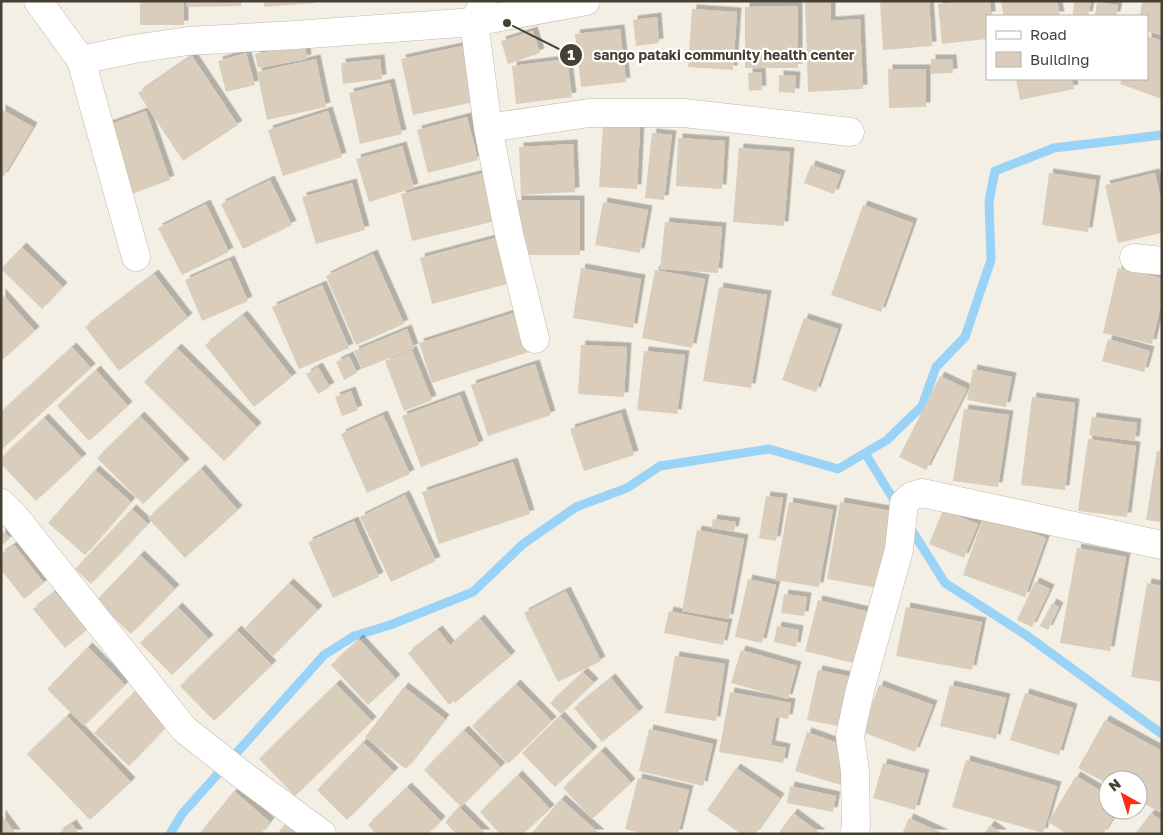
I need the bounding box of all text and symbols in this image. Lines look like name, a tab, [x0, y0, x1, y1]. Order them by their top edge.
legend	[986, 15, 1148, 80]
text: Road	[1030, 25, 1067, 43]
callout: sango pataki community health center	[558, 40, 864, 69]
text: 1	[567, 45, 575, 63]
text: sango pataki community health center	[593, 46, 855, 63]
text: Building	[1030, 50, 1090, 68]
north arrow	[1098, 770, 1148, 820]
text: N	[1105, 775, 1124, 794]

